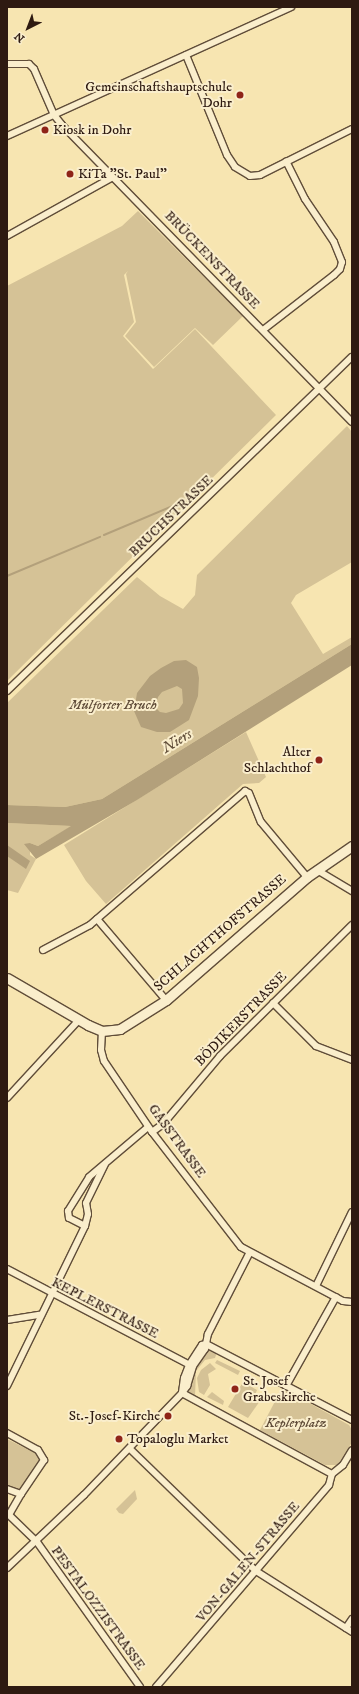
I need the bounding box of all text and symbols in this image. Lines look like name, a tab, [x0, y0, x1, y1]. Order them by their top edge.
north arrow	[8, 8, 48, 48]
text: N	[12, 29, 28, 45]
place label: Gemeinschaftshauptschule Dohr	[85, 79, 232, 112]
marker: Gemeinschaftshauptschule Dohr	[235, 90, 245, 100]
place label: Kiosk in Dohr	[53, 122, 132, 138]
marker: Kiosk in Dohr	[40, 125, 50, 135]
place label: KiTa "St. Paul"	[78, 166, 167, 182]
marker: KiTa "St. Paul"	[65, 169, 75, 179]
street label: BRÜCKENSTRASSE	[161, 207, 263, 313]
street label: BRUCHSTRASSE	[125, 472, 217, 560]
park label: Mülforter Bruch	[69, 697, 157, 713]
water label: Niers	[159, 725, 195, 757]
place label: Alter Schlachthof	[244, 744, 311, 776]
marker: Alter Schlachthof	[314, 755, 324, 765]
street label: SCHLACHTHOFSTRASSE	[150, 871, 290, 995]
street label: BÖDIKERSTRASSE	[192, 968, 290, 1070]
street label: GASSTRASSE	[145, 1101, 209, 1181]
street label: KEPLERSTRASSE	[49, 1274, 161, 1342]
place label: St. Josef Grabeskirche	[243, 1373, 316, 1406]
marker: St. Josef Grabeskirche	[230, 1384, 240, 1394]
place label: St.-Josef-Kirche	[69, 1408, 160, 1424]
marker: St.-Josef-Kirche	[163, 1411, 173, 1421]
park label: Keplerplatz	[265, 1415, 327, 1431]
place label: Topaloglu Market	[127, 1431, 229, 1447]
marker: Topaloglu Market	[114, 1434, 124, 1444]
street label: VON-GALEN-STRASSE	[193, 1498, 303, 1626]
street label: PESTALOZZISTRASSE	[47, 1543, 149, 1673]

